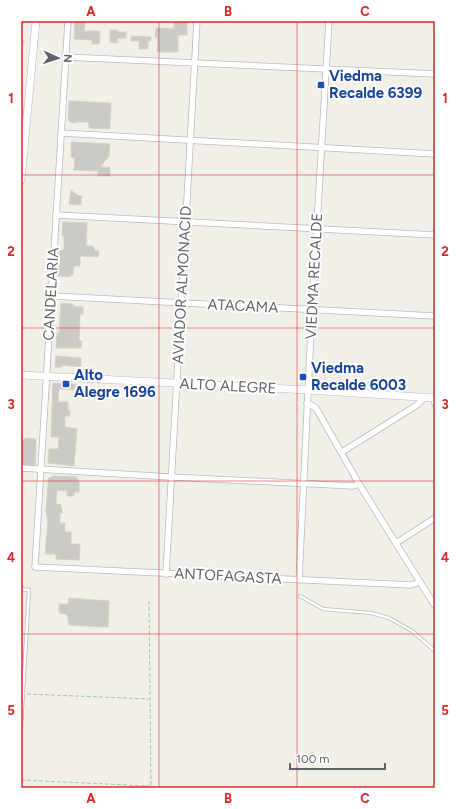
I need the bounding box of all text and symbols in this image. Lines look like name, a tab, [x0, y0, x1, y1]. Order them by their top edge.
text: A	[86, 4, 96, 19]
text: B	[224, 4, 232, 19]
text: C	[360, 4, 370, 19]
north arrow	[38, 38, 78, 78]
text: N	[61, 54, 74, 63]
place label: Viedma Recalde 6399	[329, 67, 422, 102]
marker: Viedma Recalde 6399	[316, 80, 326, 90]
text: 1	[8, 91, 14, 106]
text: 1	[442, 91, 448, 106]
street label: AVIADOR ALMONACID	[169, 206, 195, 364]
street label: VIEDMA RECALDE	[302, 212, 326, 340]
text: 2	[7, 244, 15, 259]
text: 2	[441, 244, 449, 259]
street label: CANDELARIA	[40, 247, 62, 341]
street label: ATACAMA	[207, 295, 279, 317]
place label: Viedma Recalde 6003	[311, 359, 406, 394]
place label: Alto Alegre 1696	[74, 366, 156, 401]
marker: Viedma Recalde 6003	[298, 372, 308, 382]
street label: ALTO ALEGRE	[179, 374, 277, 398]
marker: Alto Alegre 1696	[61, 379, 71, 389]
text: 3	[7, 397, 15, 412]
text: 3	[441, 397, 449, 412]
text: 4	[7, 550, 15, 565]
text: 4	[441, 550, 449, 565]
street label: ANTOFAGASTA	[174, 564, 282, 588]
text: 5	[7, 703, 15, 718]
text: 5	[441, 703, 449, 718]
scale bar	[290, 745, 385, 771]
text: 100 m	[296, 752, 330, 766]
text: A	[86, 791, 96, 806]
text: B	[224, 791, 232, 806]
text: C	[360, 791, 370, 806]

